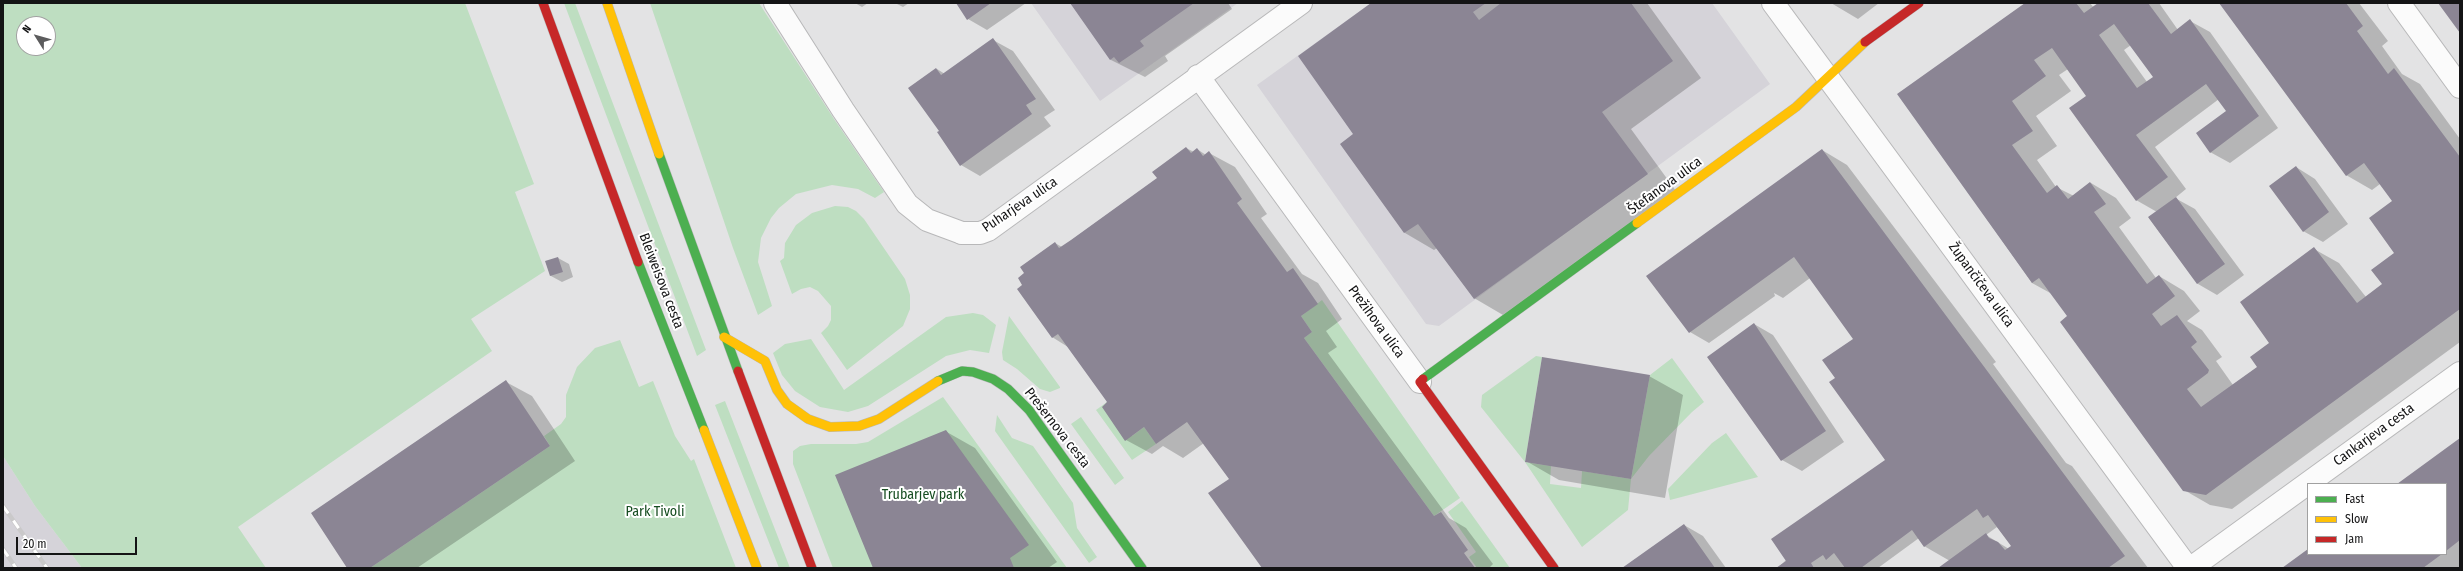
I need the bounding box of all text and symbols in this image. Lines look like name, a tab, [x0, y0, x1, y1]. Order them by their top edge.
north arrow	[16, 16, 56, 56]
text: N	[20, 23, 34, 36]
street label: Štefanova ulica	[1625, 154, 1705, 218]
street label: Puharjeva ulica	[979, 174, 1061, 236]
street label: Bleiweisova cesta	[635, 231, 687, 331]
street label: Župančičeva ulica	[1945, 239, 2017, 331]
street label: Prežihova ulica	[1344, 282, 1408, 362]
street label: Prešernova cesta	[1021, 385, 1093, 471]
street label: Cankarjeva cesta	[2330, 400, 2418, 470]
legend	[2307, 483, 2447, 555]
park label: Trubarjev park	[882, 487, 964, 503]
text: Fast	[2345, 492, 2364, 506]
park label: Park Tivoli	[626, 504, 684, 520]
text: Slow	[2345, 512, 2368, 526]
scale bar	[18, 529, 139, 555]
text: Jam	[2345, 532, 2363, 546]
text: 20 m	[23, 537, 47, 551]

